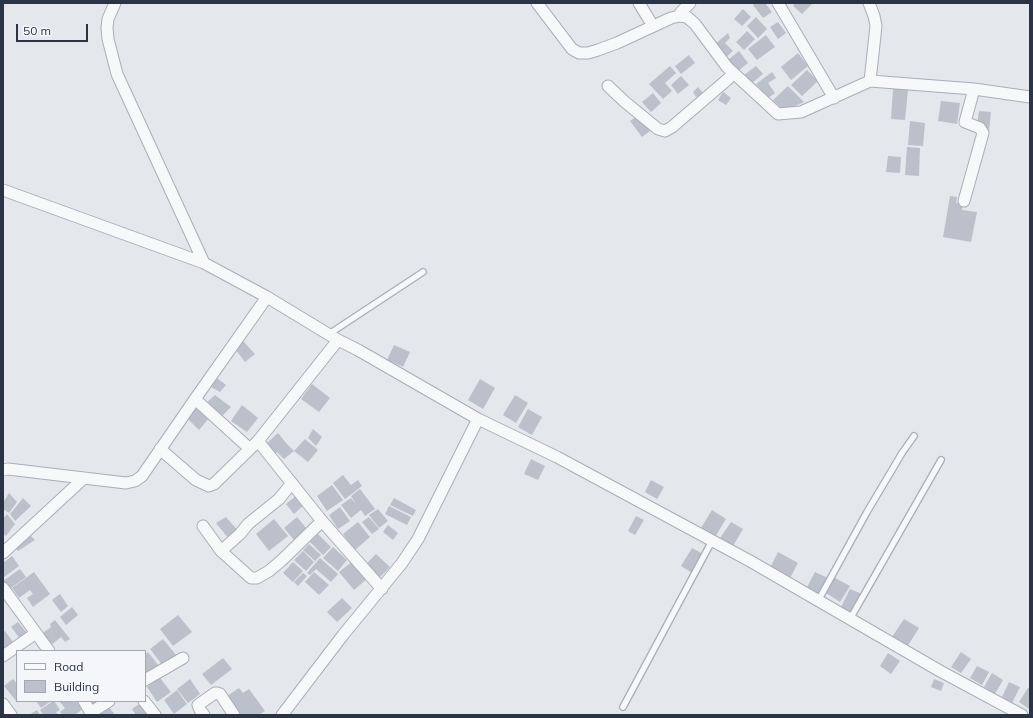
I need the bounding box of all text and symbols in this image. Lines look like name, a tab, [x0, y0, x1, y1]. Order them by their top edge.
scale bar	[18, 16, 90, 42]
text: 50 m	[23, 23, 51, 38]
legend	[16, 650, 146, 702]
text: Road	[54, 659, 83, 674]
text: Building	[54, 679, 99, 694]

